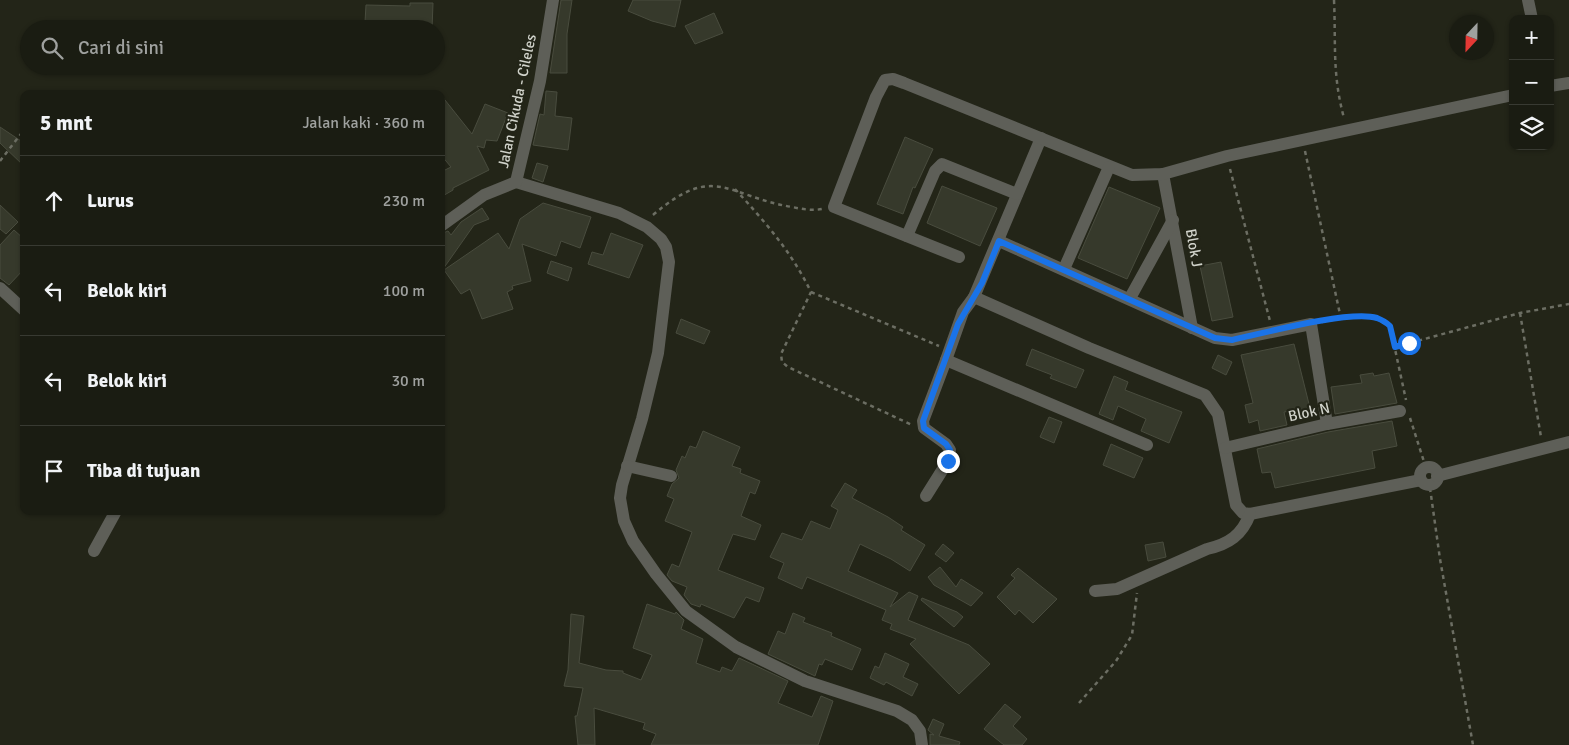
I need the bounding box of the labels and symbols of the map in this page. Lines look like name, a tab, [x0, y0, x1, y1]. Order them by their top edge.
north arrow	[1449, 15, 1494, 60]
street label: Jalan Cikuda - Cileles	[494, 32, 540, 170]
street label: Blok J	[1182, 227, 1206, 269]
route start	[1398, 332, 1421, 355]
street label: Blok N	[1286, 398, 1332, 426]
route end	[937, 450, 960, 473]

